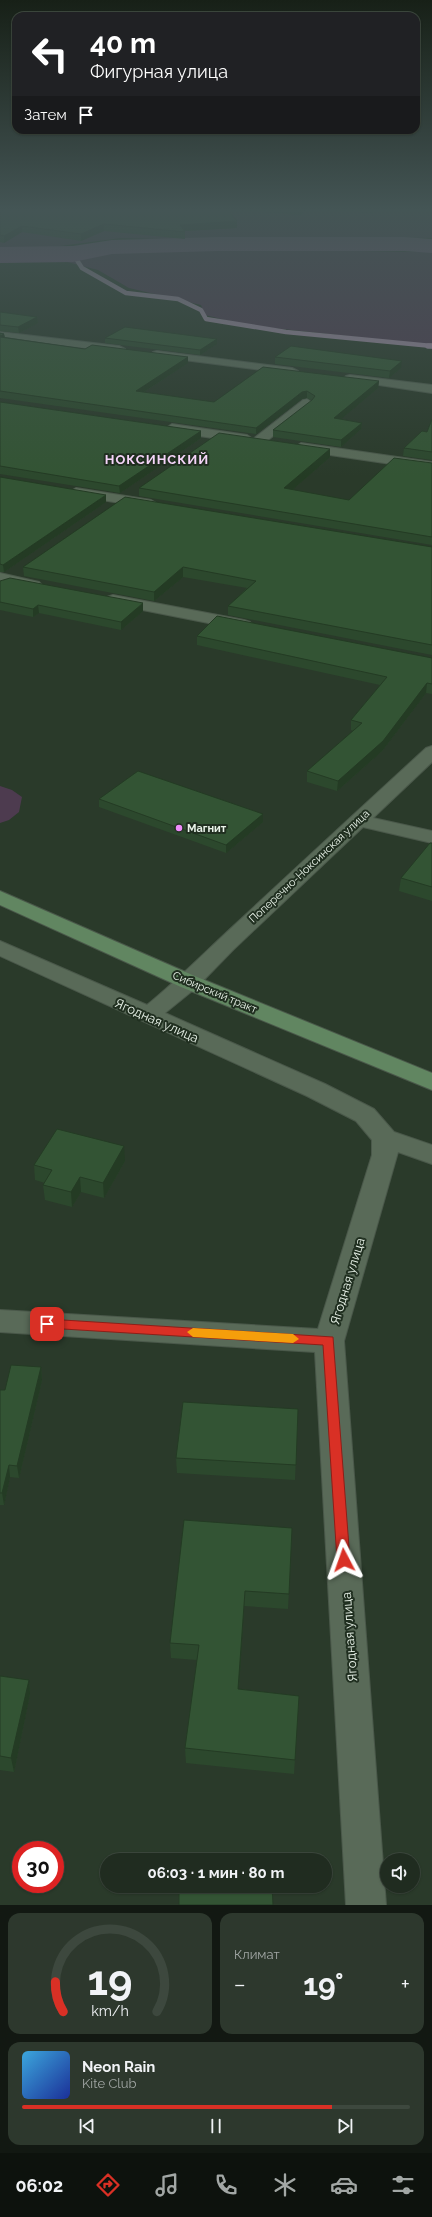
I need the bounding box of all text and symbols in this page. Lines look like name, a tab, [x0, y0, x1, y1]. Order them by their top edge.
text: 40 m	[90, 27, 156, 60]
icon: left	[24, 28, 76, 80]
text: Фигурная улица	[90, 61, 228, 82]
icon: arrive	[75, 104, 97, 126]
text: Затем	[24, 106, 67, 124]
district label: НОКСИНСКИЙ	[105, 452, 209, 467]
street label: Поперечно-Ноксинская улица	[247, 807, 372, 926]
place label: Магнит	[187, 822, 227, 835]
marker: Магнит	[174, 823, 184, 833]
street label: Сибирский тракт	[171, 969, 260, 1016]
street label: Ягодная улица	[113, 995, 201, 1046]
street label: Ягодная улица	[327, 1236, 368, 1326]
pin	[30, 1307, 64, 1341]
icon: arrive	[36, 1313, 58, 1335]
position arrow	[323, 1539, 365, 1581]
street label: Ягодная улица	[339, 1592, 360, 1682]
speed limit sign: 30	[12, 1841, 64, 1893]
map controls	[380, 1853, 420, 1893]
button: sound	[380, 1853, 420, 1893]
text: 06:03 · 1 мин · 80 m	[148, 1864, 284, 1882]
text: Климат	[234, 1947, 280, 1962]
text: 19	[87, 1955, 133, 2004]
text: 19°	[303, 1967, 343, 2002]
text: −	[234, 1971, 246, 1997]
text: +	[401, 1971, 410, 1997]
text: km/h	[91, 2002, 129, 2018]
text: Neon Rain	[82, 2058, 155, 2076]
text: Kite Club	[82, 2076, 137, 2091]
icon: previous	[76, 2115, 98, 2137]
icon: pause	[205, 2115, 227, 2137]
icon: next	[334, 2115, 356, 2137]
icon: directions	[94, 2171, 122, 2199]
icon: music	[153, 2171, 181, 2199]
icon: phone	[212, 2171, 240, 2199]
icon: climate	[271, 2171, 299, 2199]
icon: car	[330, 2171, 358, 2199]
icon: filters	[389, 2171, 417, 2199]
text: 06:02	[15, 2175, 63, 2196]

